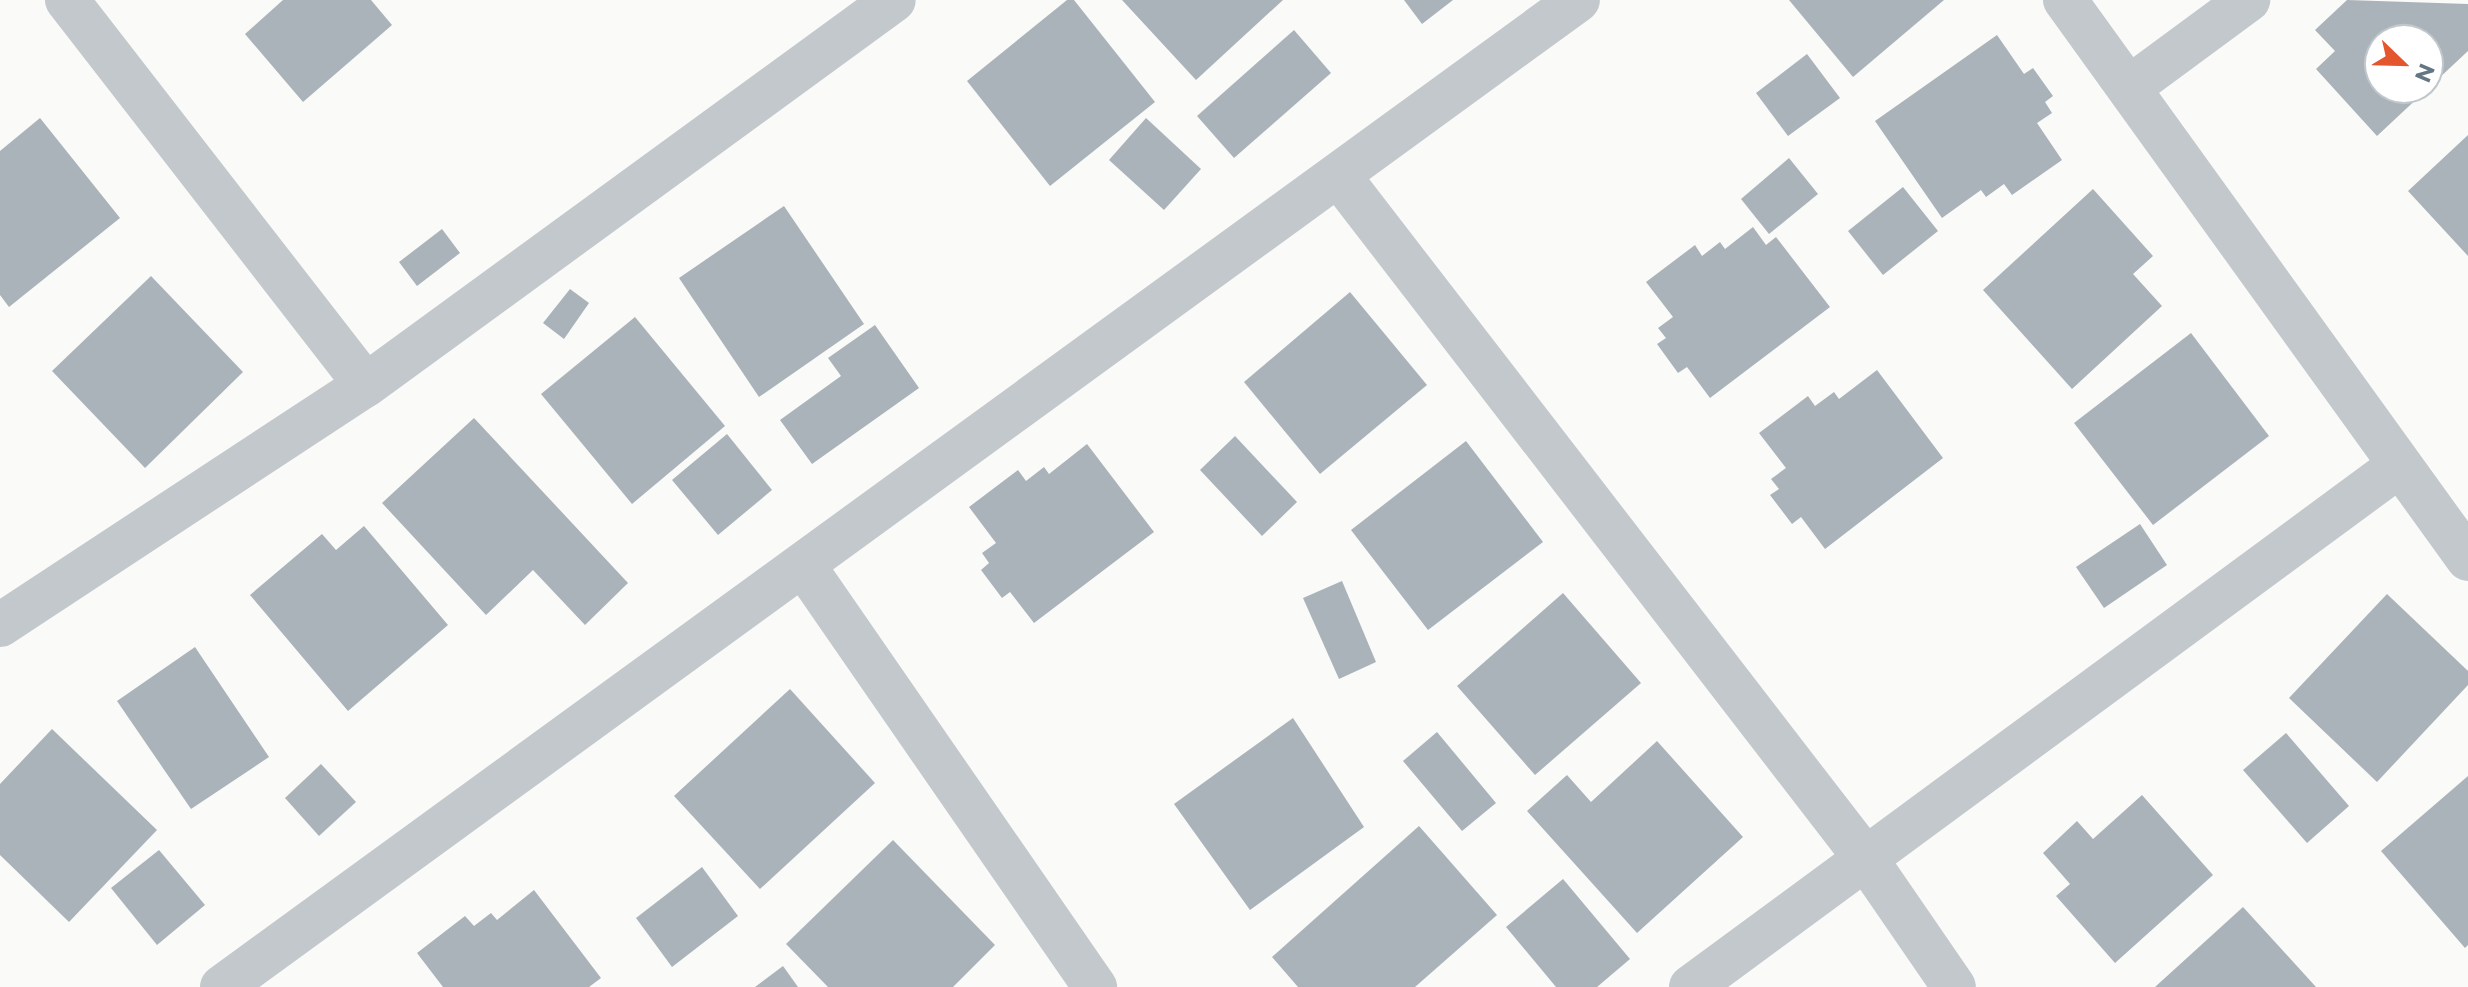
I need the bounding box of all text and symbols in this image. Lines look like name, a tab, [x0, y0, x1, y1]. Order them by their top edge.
north arrow	[2364, 24, 2444, 104]
text: N	[2409, 59, 2441, 86]

